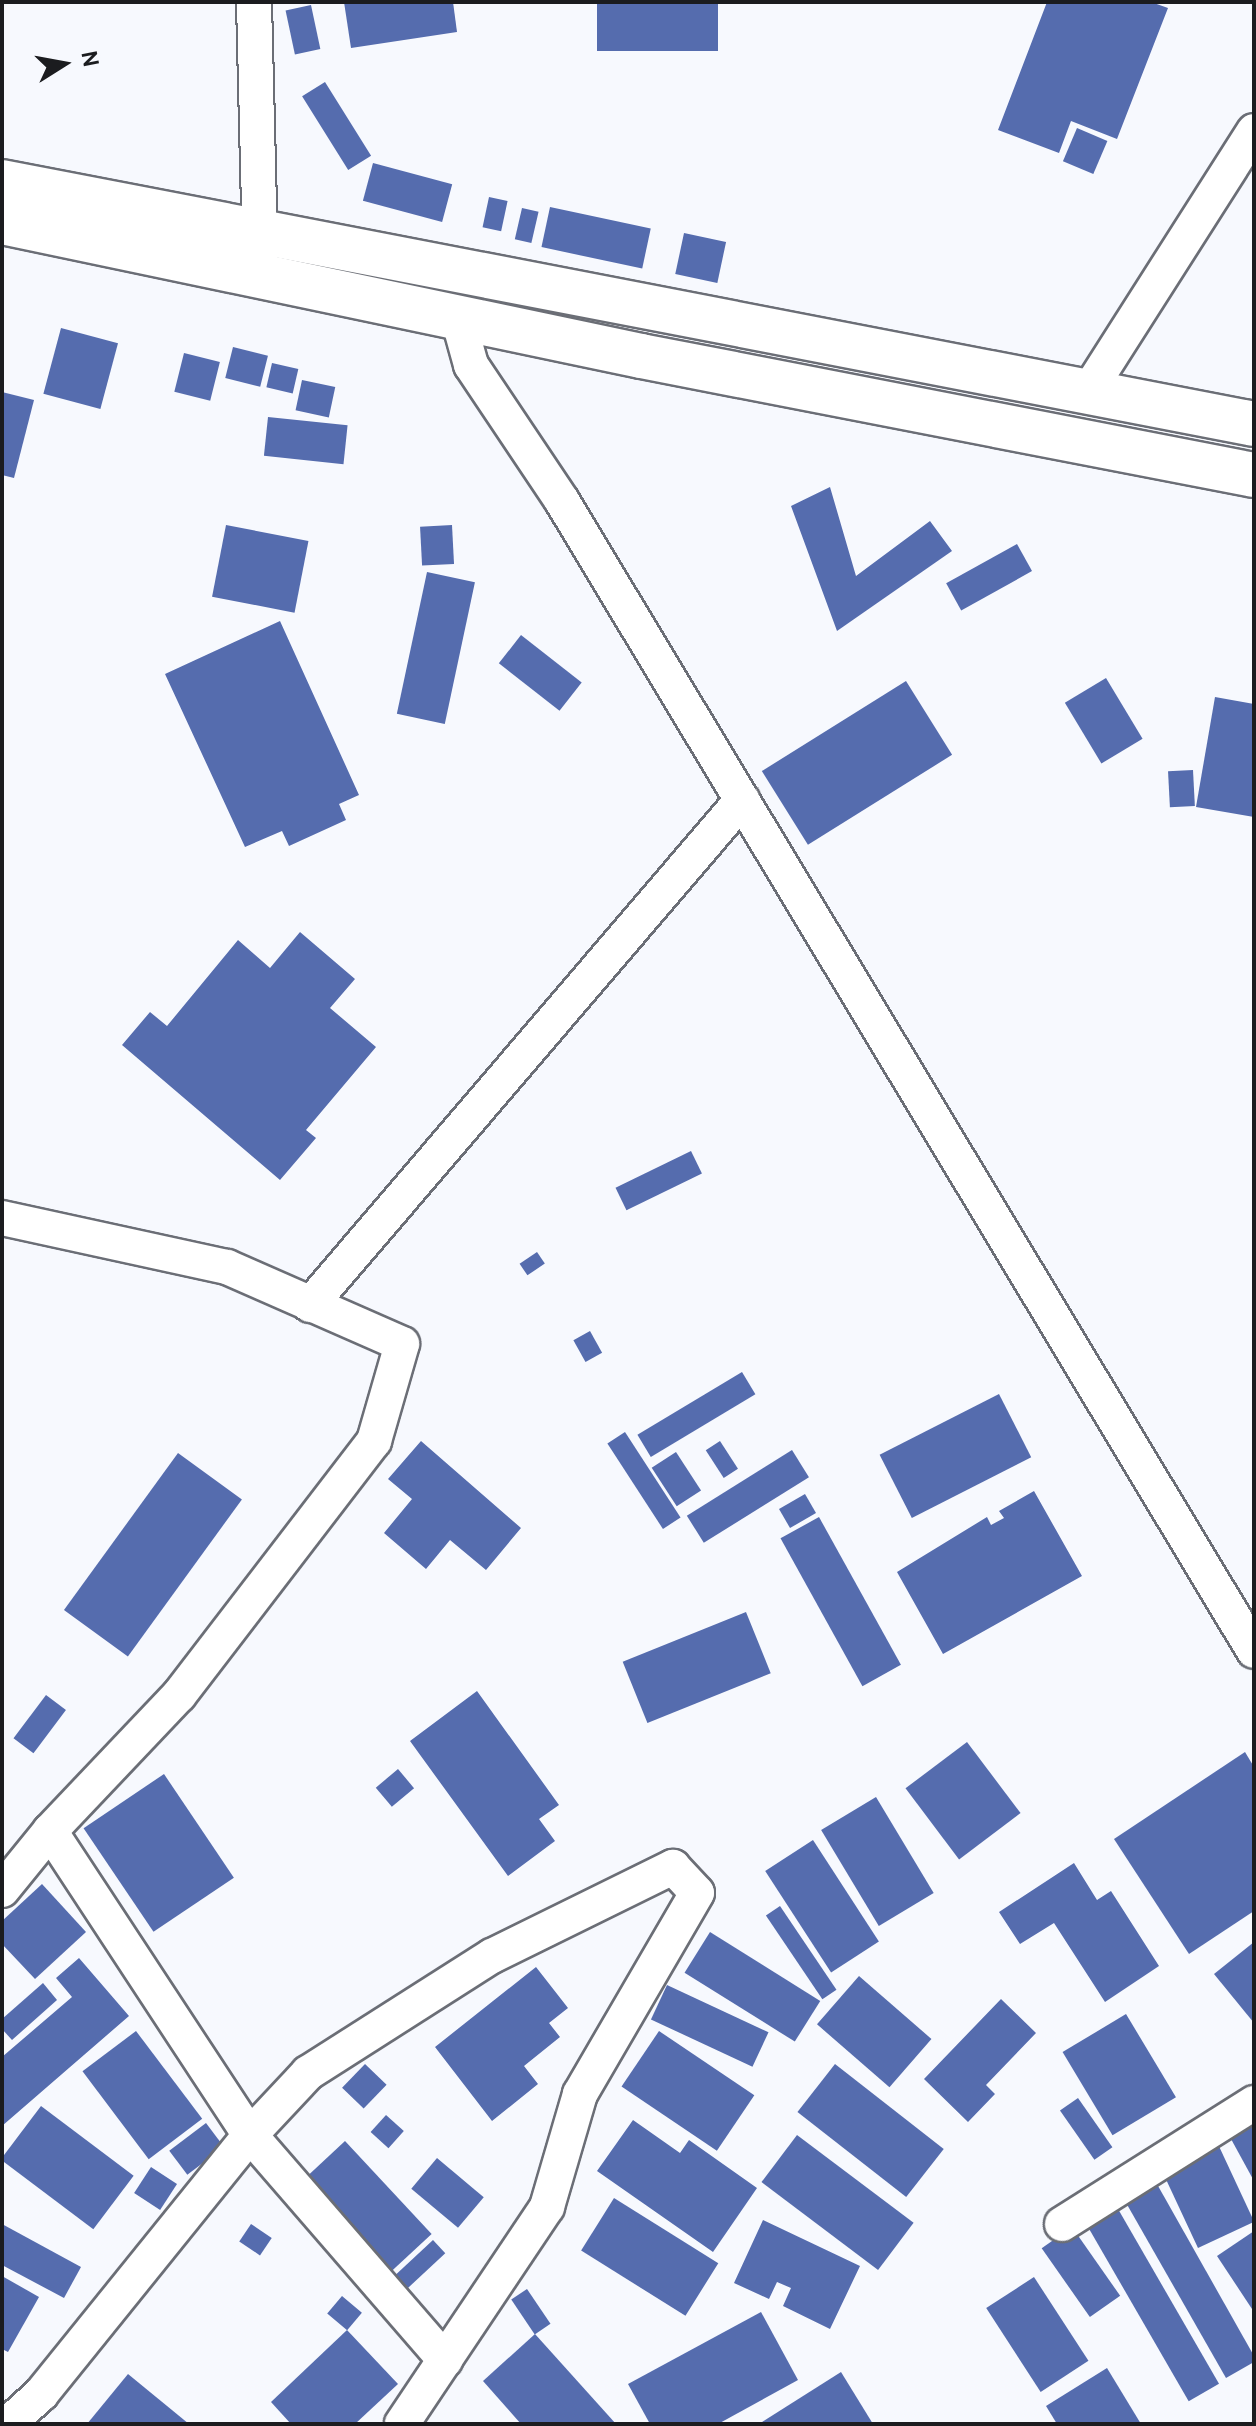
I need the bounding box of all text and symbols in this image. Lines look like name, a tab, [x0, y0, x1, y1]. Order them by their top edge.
north arrow	[24, 24, 104, 104]
text: N	[73, 49, 103, 70]

